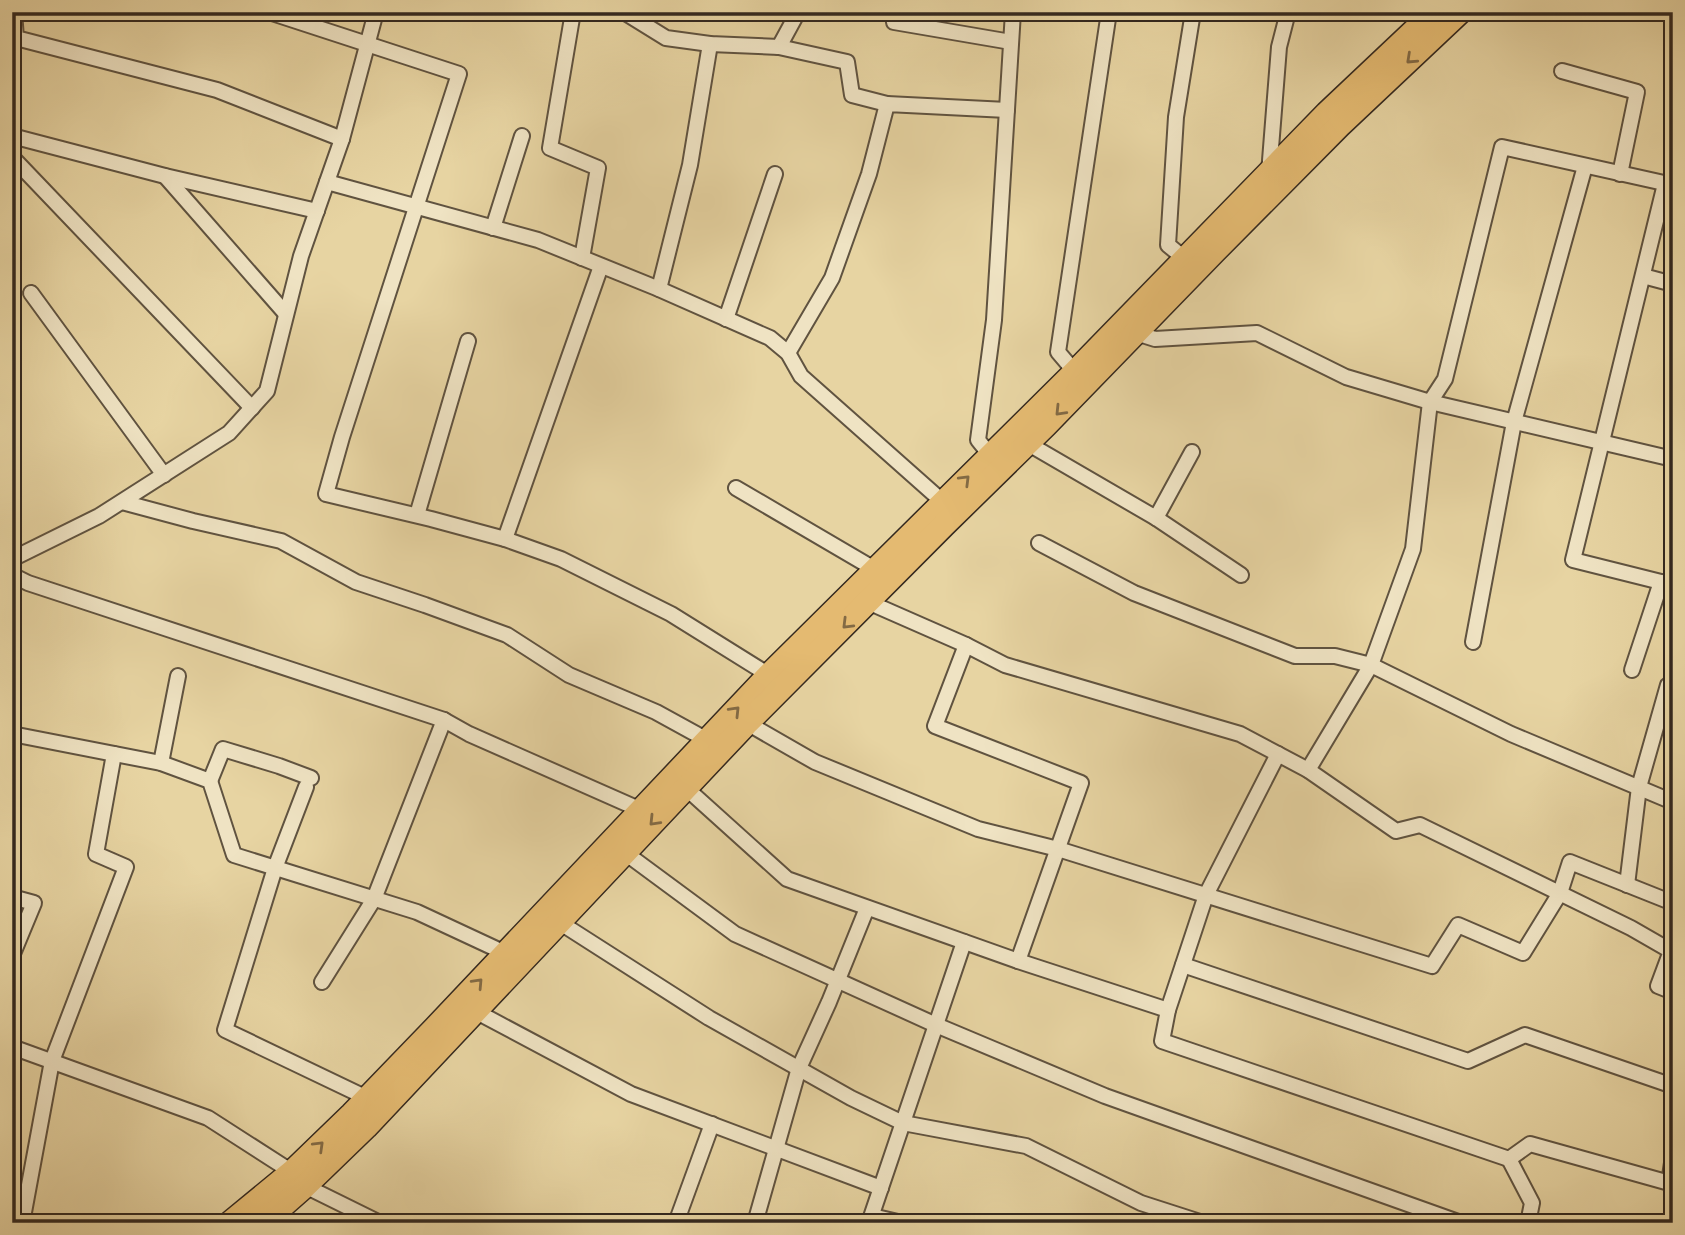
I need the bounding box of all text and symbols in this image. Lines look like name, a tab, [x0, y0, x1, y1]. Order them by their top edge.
one-way arrow	[1406, 51, 1419, 63]
one-way arrow	[1055, 403, 1068, 416]
one-way arrow	[956, 476, 969, 489]
one-way arrow	[842, 615, 855, 628]
one-way arrow	[726, 706, 739, 719]
one-way arrow	[649, 813, 662, 826]
one-way arrow	[469, 978, 482, 991]
one-way arrow	[311, 1142, 323, 1154]

